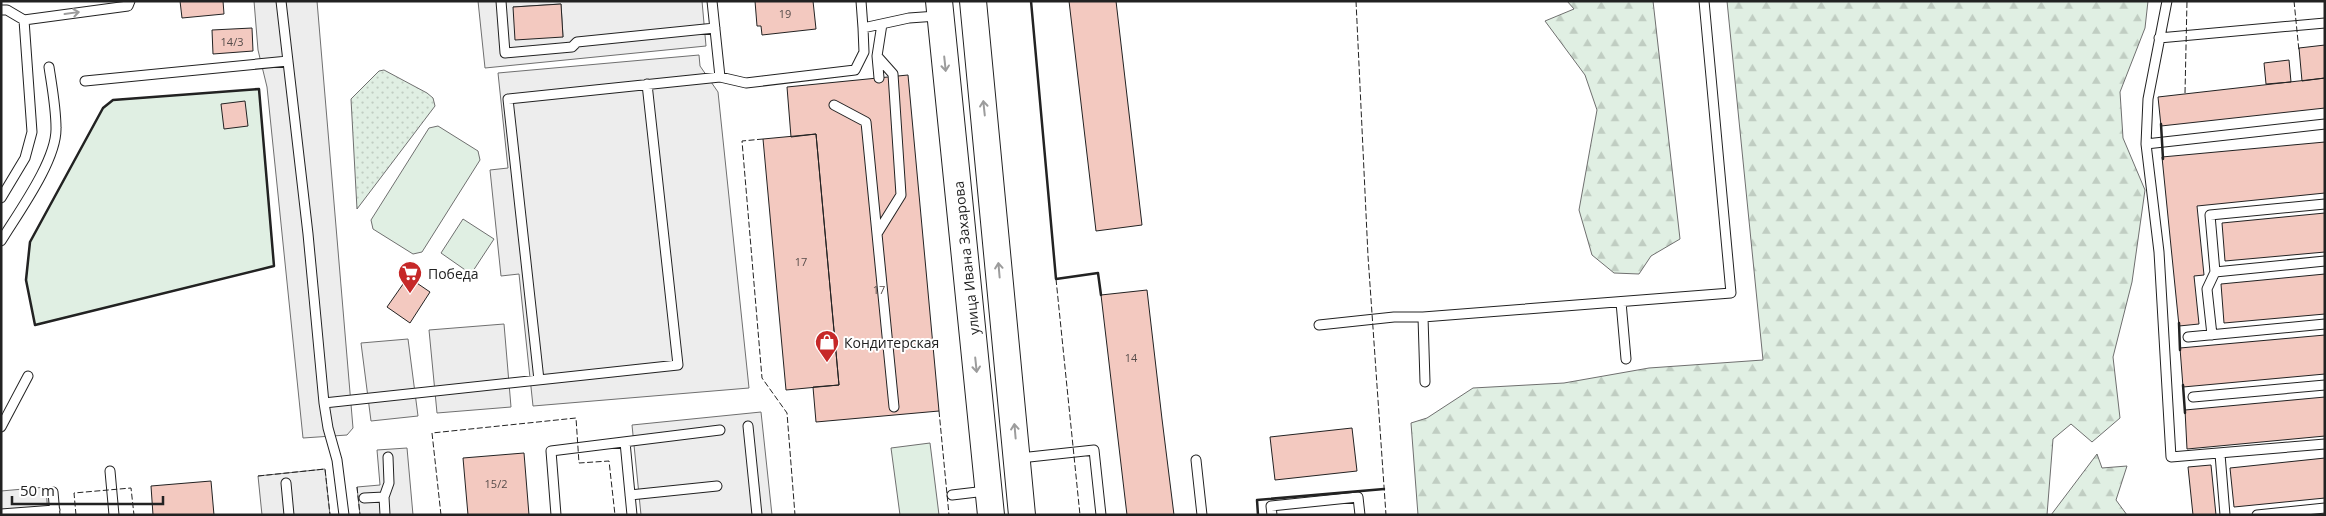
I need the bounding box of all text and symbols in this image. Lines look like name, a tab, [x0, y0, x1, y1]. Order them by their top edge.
house number: 19	[779, 6, 791, 21]
one-way arrow	[64, 8, 80, 18]
house number: 14/3	[221, 34, 243, 49]
one-way arrow	[940, 55, 950, 71]
one-way arrow	[979, 100, 988, 116]
street label: улица Ивана Захарова	[948, 180, 984, 336]
house number: 17	[795, 254, 807, 269]
supermarket icon: Победа	[397, 260, 423, 294]
one-way arrow	[994, 262, 1004, 278]
place label: Победа	[428, 264, 479, 283]
house number: 17	[873, 282, 885, 297]
shop icon: Кондитерская	[814, 329, 840, 363]
place label: Кондитерская	[844, 333, 939, 352]
house number: 14	[1125, 350, 1138, 365]
one-way arrow	[971, 356, 981, 372]
one-way arrow	[1010, 424, 1019, 440]
scale bar	[12, 474, 164, 506]
house number: 15/2	[485, 476, 507, 491]
text: 50 m	[20, 480, 55, 500]

